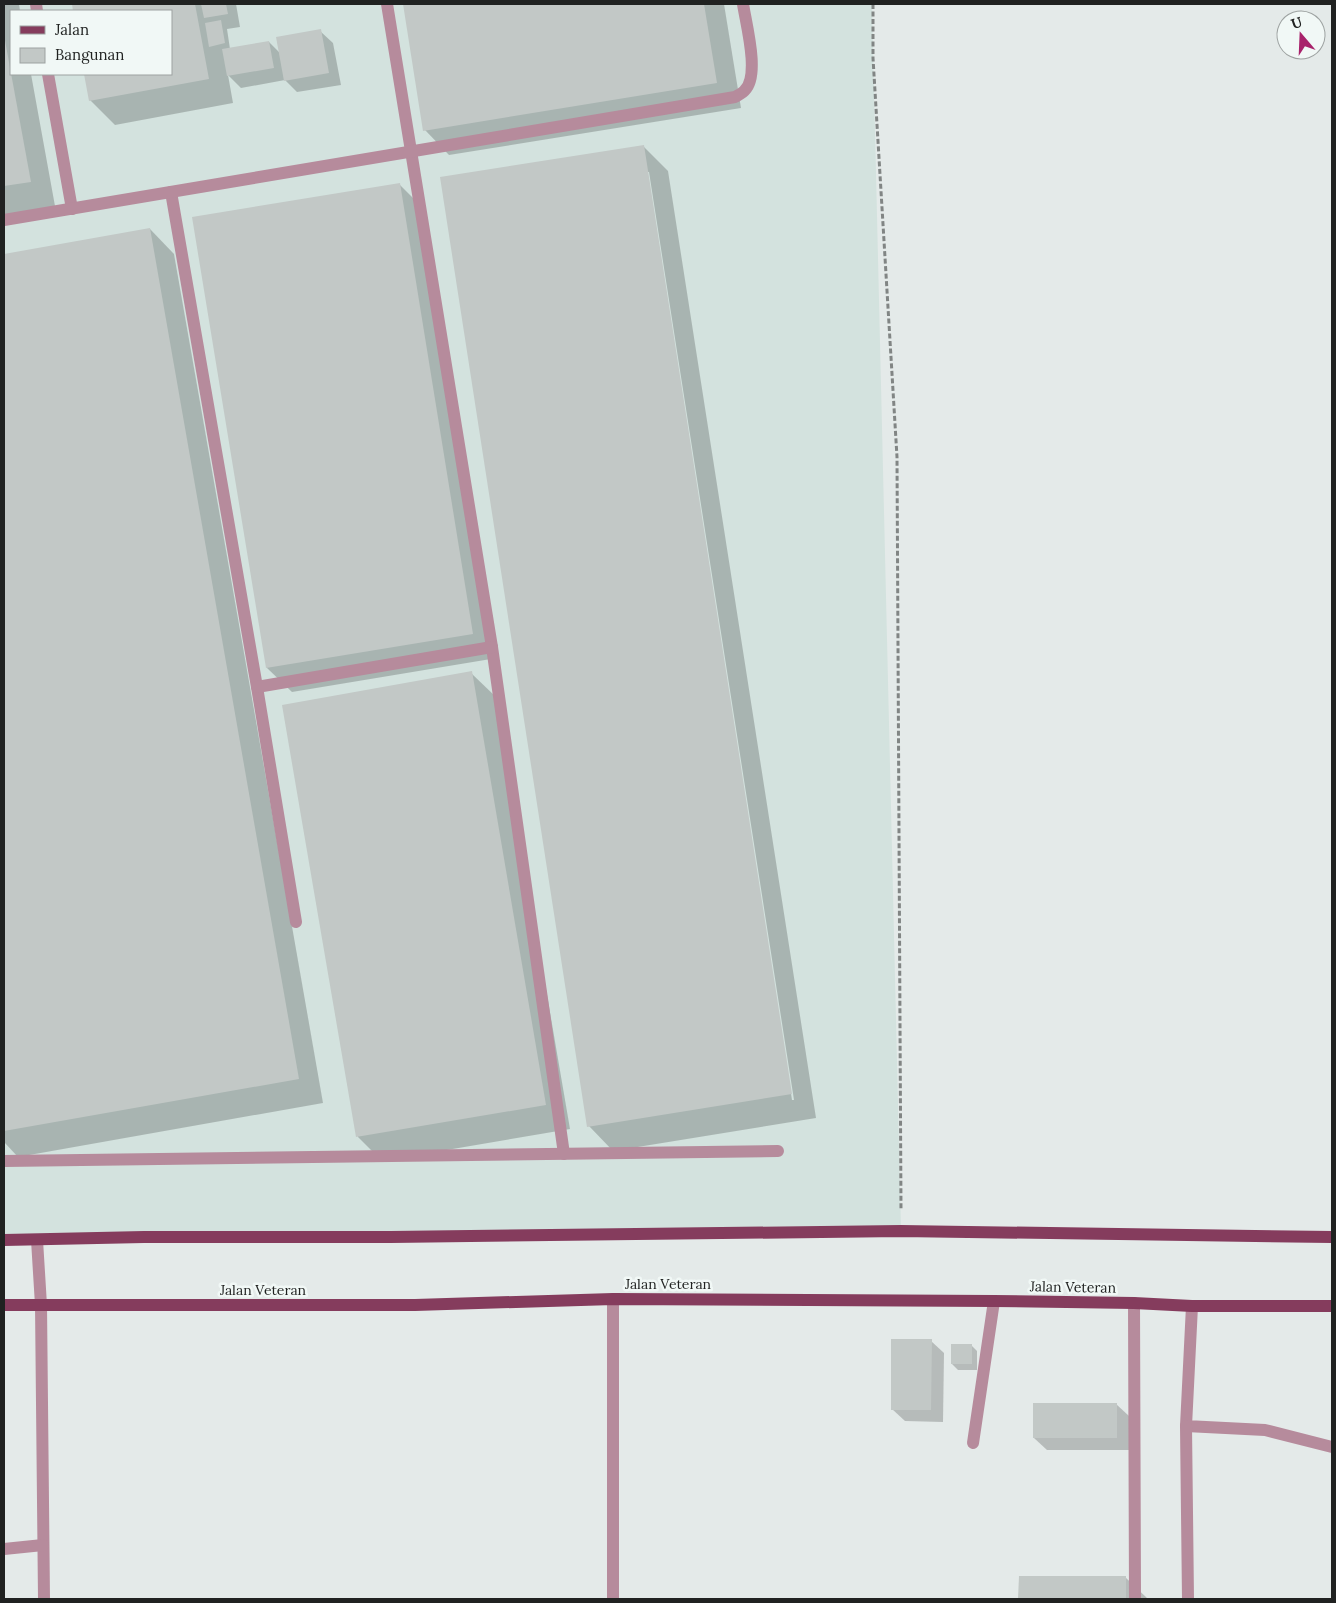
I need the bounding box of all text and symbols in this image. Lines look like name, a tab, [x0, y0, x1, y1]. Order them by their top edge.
legend	[10, 10, 172, 75]
north arrow	[1276, 10, 1326, 60]
text: U	[1289, 12, 1305, 33]
text: Jalan	[54, 20, 89, 39]
text: Bangunan	[55, 45, 124, 64]
street label: Jalan Veteran	[624, 1275, 712, 1293]
street label: Jalan Veteran	[1029, 1277, 1117, 1297]
street label: Jalan Veteran	[219, 1281, 307, 1299]

